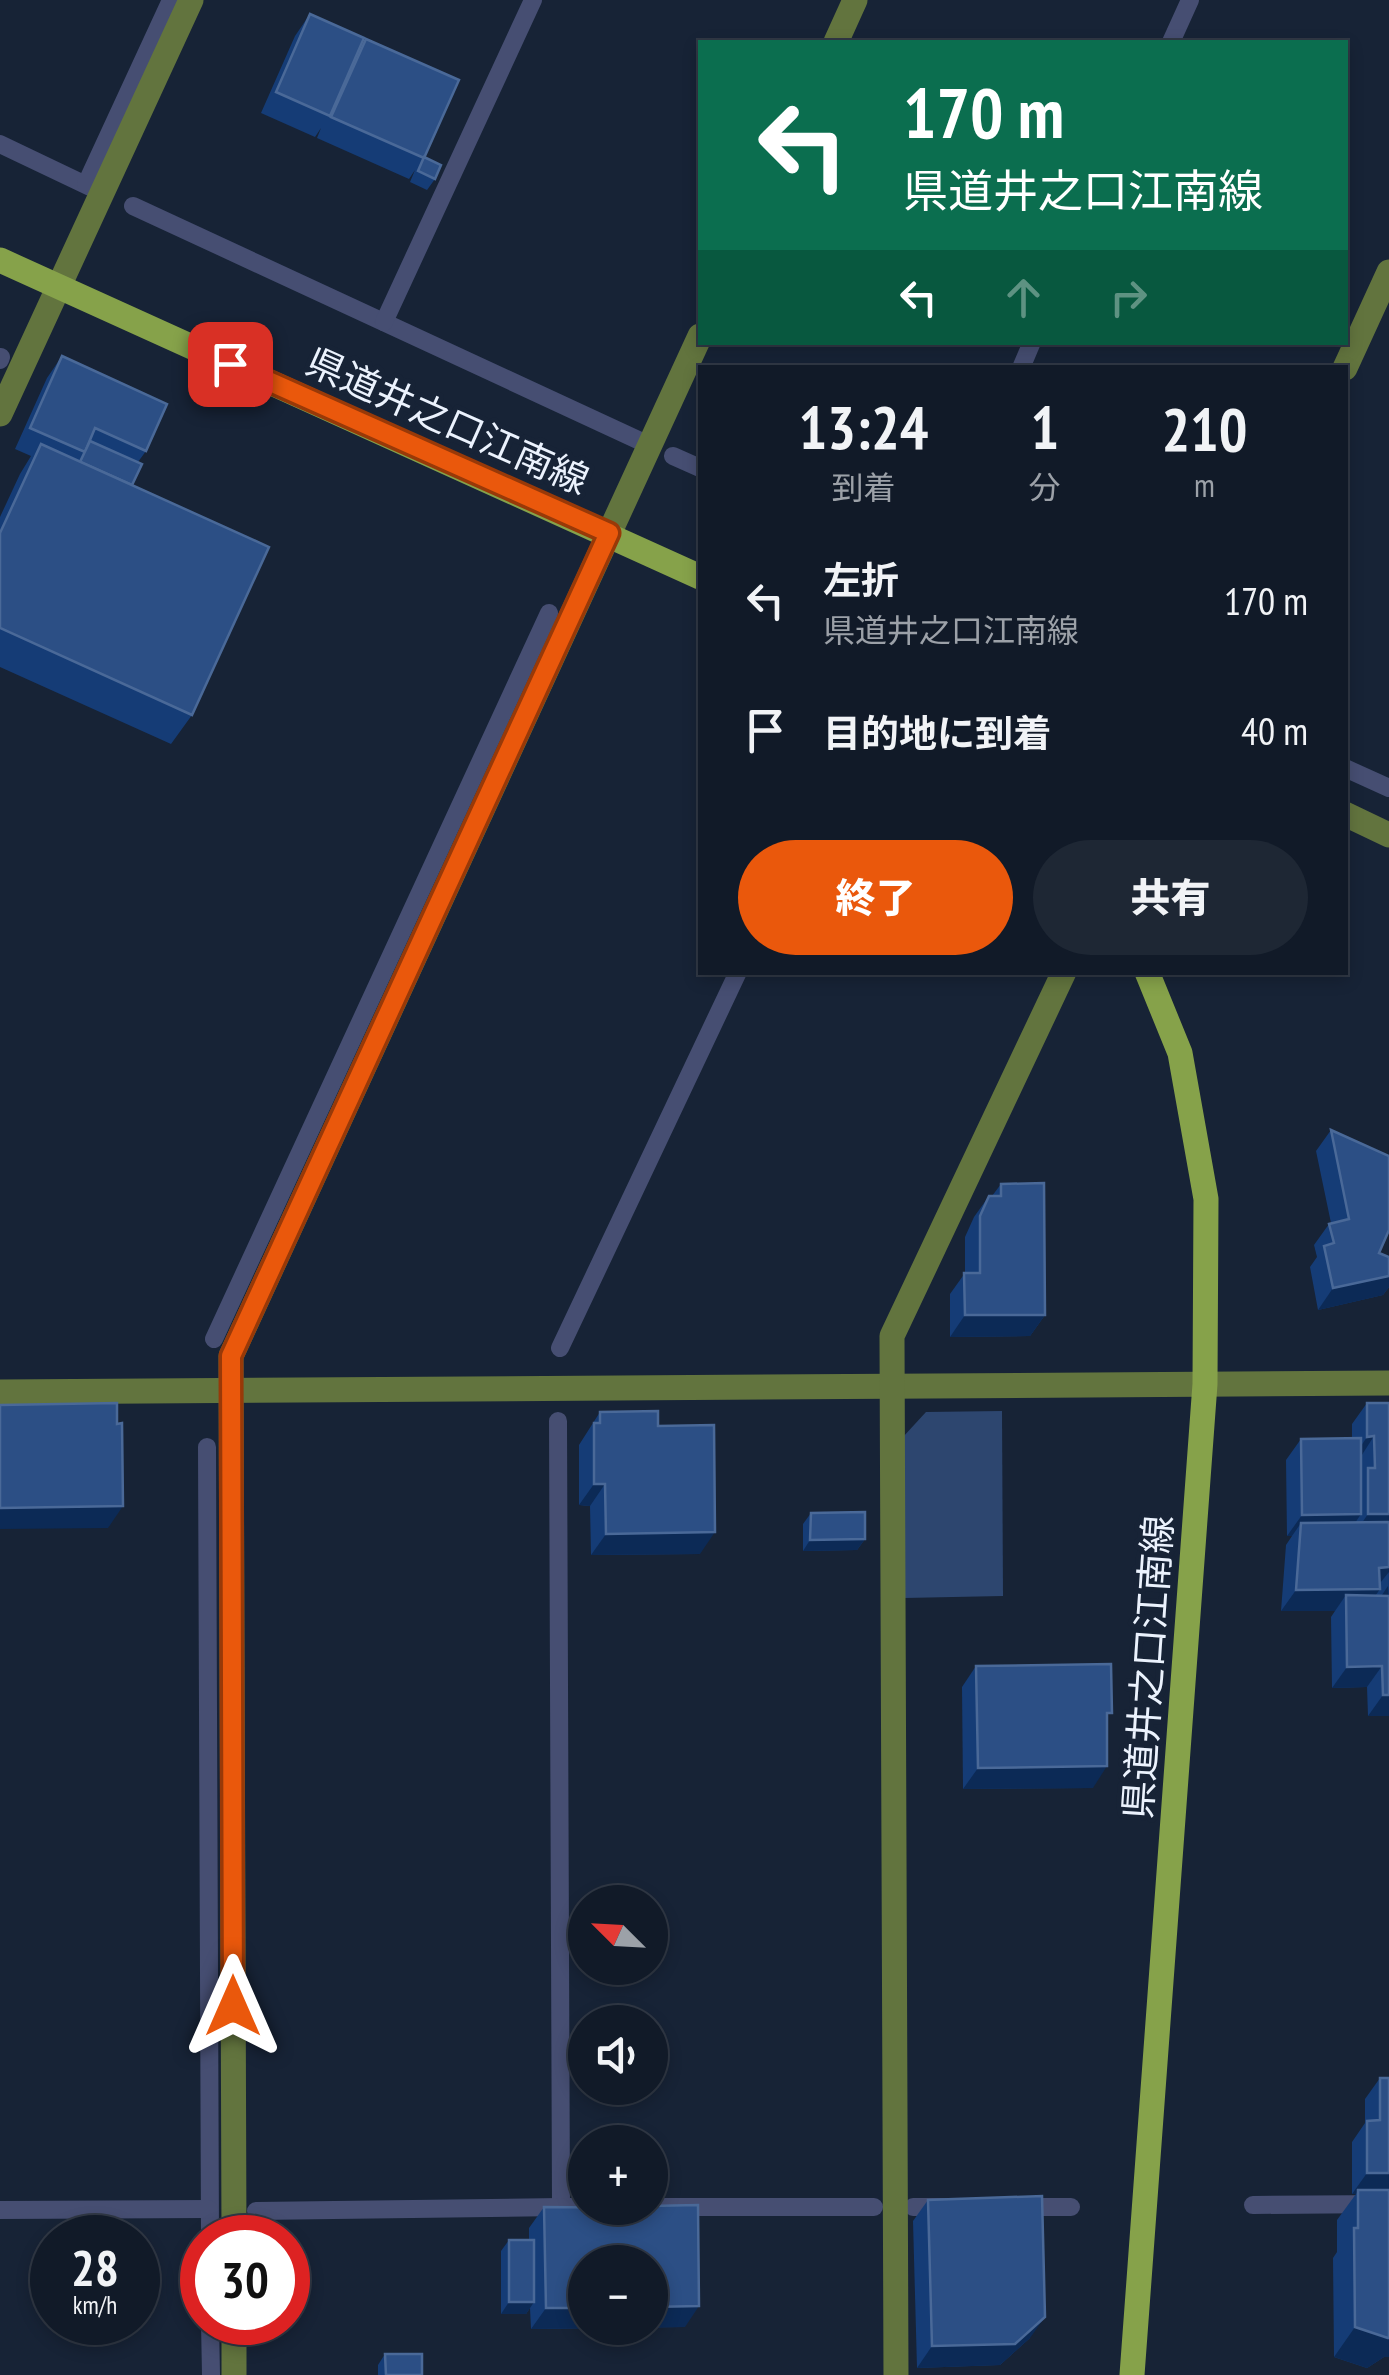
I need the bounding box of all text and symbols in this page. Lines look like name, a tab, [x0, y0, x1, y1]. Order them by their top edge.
text: 170 m	[903, 67, 1064, 157]
icon: left	[738, 80, 868, 210]
text: 県道井之口江南線	[903, 161, 1263, 219]
icon: left	[891, 270, 946, 325]
icon: ahead	[996, 270, 1051, 325]
icon: right	[1101, 270, 1156, 325]
pin	[188, 322, 273, 407]
street label: 県道井之口江南線	[299, 336, 597, 504]
icon: arrive	[203, 337, 258, 392]
text: 13:24	[799, 388, 928, 466]
text: 1	[1031, 388, 1059, 466]
text: 210	[1161, 390, 1247, 468]
text: m	[1194, 464, 1215, 506]
text: 到着	[831, 466, 895, 508]
text: 分	[1029, 466, 1061, 508]
text: 左折	[823, 555, 899, 604]
icon: left	[738, 573, 793, 628]
text: 170 m	[1224, 576, 1308, 625]
text: 県道井之口江南線	[823, 609, 1079, 651]
icon: arrive	[738, 703, 793, 758]
text: 40 m	[1241, 706, 1308, 755]
text: 目的地に到着	[823, 708, 1051, 757]
button: 終了	[738, 840, 1013, 955]
button: 共有	[1033, 840, 1308, 955]
street label: 県道井之口江南線	[1112, 1514, 1182, 1820]
north arrow	[568, 1885, 668, 1985]
map controls	[568, 1885, 668, 2345]
position arrow	[181, 1954, 285, 2058]
button: sound	[568, 2005, 668, 2105]
button: +	[568, 2125, 668, 2225]
speed limit sign: 30	[180, 2215, 310, 2345]
text: 28	[71, 2235, 119, 2300]
button: −	[568, 2245, 668, 2345]
text: km/h	[73, 2289, 117, 2321]

